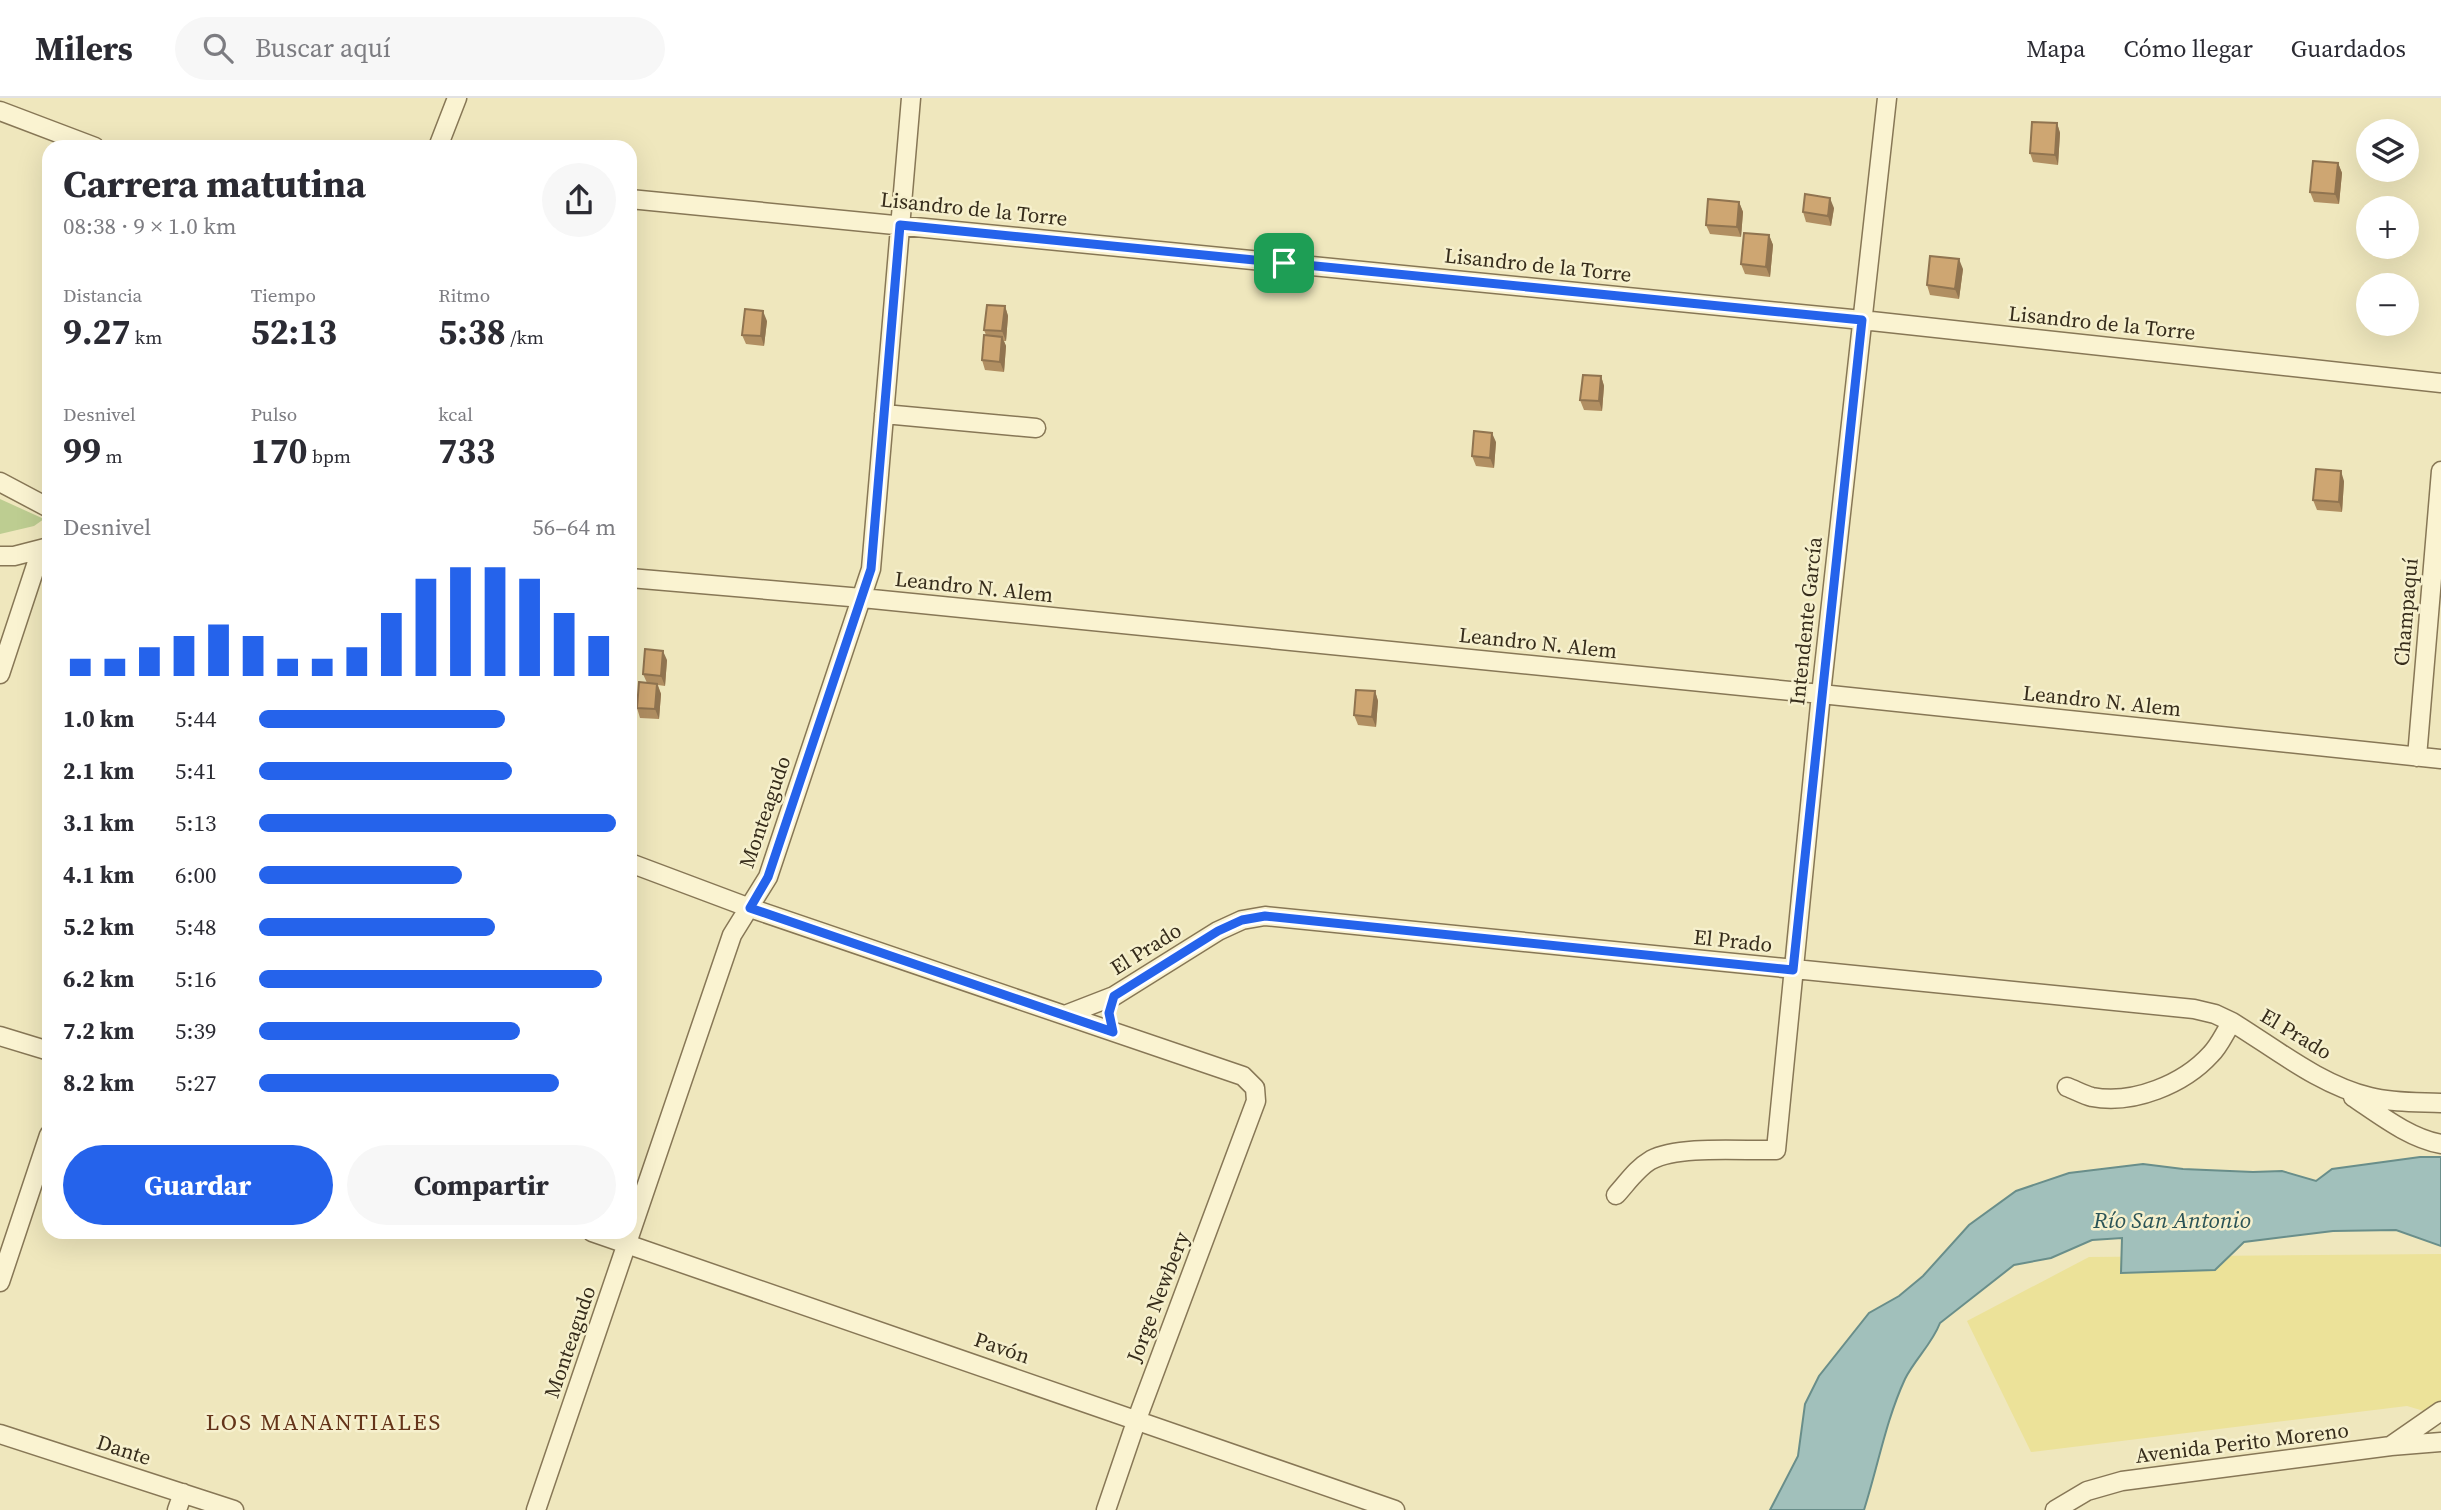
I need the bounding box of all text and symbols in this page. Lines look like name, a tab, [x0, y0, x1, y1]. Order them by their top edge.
search box	[175, 17, 665, 80]
text: Milers	[35, 26, 133, 71]
icon: search	[199, 29, 237, 67]
text: Buscar aquí	[255, 30, 391, 66]
text: Mapa	[2026, 32, 2085, 65]
text: Cómo llegar	[2123, 32, 2253, 65]
text: Guardados	[2291, 32, 2406, 65]
map controls	[2356, 119, 2419, 336]
button: layers	[2356, 119, 2419, 182]
text: Carrera matutina	[63, 158, 366, 210]
button: share	[542, 163, 616, 237]
street label: Lisandro de la Torre	[879, 184, 1069, 233]
button: +	[2356, 196, 2419, 259]
text: 08:38 · 9 × 1.0 km	[63, 210, 237, 242]
pin	[1254, 233, 1314, 293]
street label: Lisandro de la Torre	[1443, 240, 1633, 289]
icon: arrive	[1265, 244, 1303, 282]
button: −	[2356, 273, 2419, 336]
text: Distancia	[63, 282, 142, 308]
text: Tiempo	[251, 282, 316, 308]
text: Ritmo	[438, 282, 490, 308]
street label: Lisandro de la Torre	[2007, 298, 2197, 347]
text: 9.27	[63, 308, 130, 356]
text: 52:13	[251, 308, 337, 356]
text: 5:38	[438, 308, 506, 356]
text: km	[130, 324, 162, 350]
text: /km	[506, 324, 544, 350]
text: Desnivel	[63, 401, 136, 427]
text: Pulso	[251, 401, 297, 427]
text: kcal	[438, 401, 473, 427]
text: 99	[63, 427, 101, 475]
text: 170	[251, 427, 308, 475]
text: 733	[438, 427, 495, 475]
text: m	[101, 443, 123, 469]
text: bpm	[308, 443, 351, 469]
text: Desnivel	[63, 511, 151, 543]
text: 56–64 m	[532, 511, 616, 543]
street label: Intendente García	[1782, 535, 1829, 707]
street label: Champaquí	[2386, 557, 2425, 667]
street label: Leandro N. Alem	[893, 564, 1055, 609]
street label: Leandro N. Alem	[1457, 620, 1619, 665]
street label: Leandro N. Alem	[2021, 678, 2183, 723]
text: 1.0 km	[63, 703, 134, 735]
text: 5:44	[175, 703, 216, 735]
street label: Monteagudo	[732, 752, 797, 872]
text: 2.1 km	[63, 755, 134, 787]
text: 5:41	[175, 755, 216, 787]
text: 3.1 km	[63, 807, 134, 839]
text: 5:13	[175, 807, 216, 839]
text: 4.1 km	[63, 859, 134, 891]
text: 6:00	[175, 859, 216, 891]
text: 5.2 km	[63, 911, 134, 943]
text: 5:48	[175, 911, 216, 943]
street label: El Prado	[1105, 915, 1187, 982]
street label: El Prado	[1692, 922, 1774, 959]
text: 6.2 km	[63, 963, 134, 995]
text: 5:16	[175, 963, 216, 995]
street label: El Prado	[2255, 1001, 2337, 1066]
text: 7.2 km	[63, 1015, 134, 1047]
text: 5:39	[175, 1015, 216, 1047]
text: 8.2 km	[63, 1067, 134, 1099]
text: 5:27	[175, 1067, 216, 1099]
button: Guardar	[63, 1145, 333, 1225]
button: Compartir	[347, 1145, 616, 1225]
water label: Río San Antonio	[2092, 1204, 2251, 1236]
street label: Jorge Newbery	[1119, 1227, 1196, 1367]
street label: Monteagudo	[537, 1282, 602, 1402]
street label: Pavón	[970, 1325, 1034, 1371]
district label: LOS MANANTIALES	[206, 1406, 442, 1438]
street label: Avenida Perito Moreno	[2134, 1415, 2350, 1470]
street label: Dante	[93, 1427, 155, 1472]

